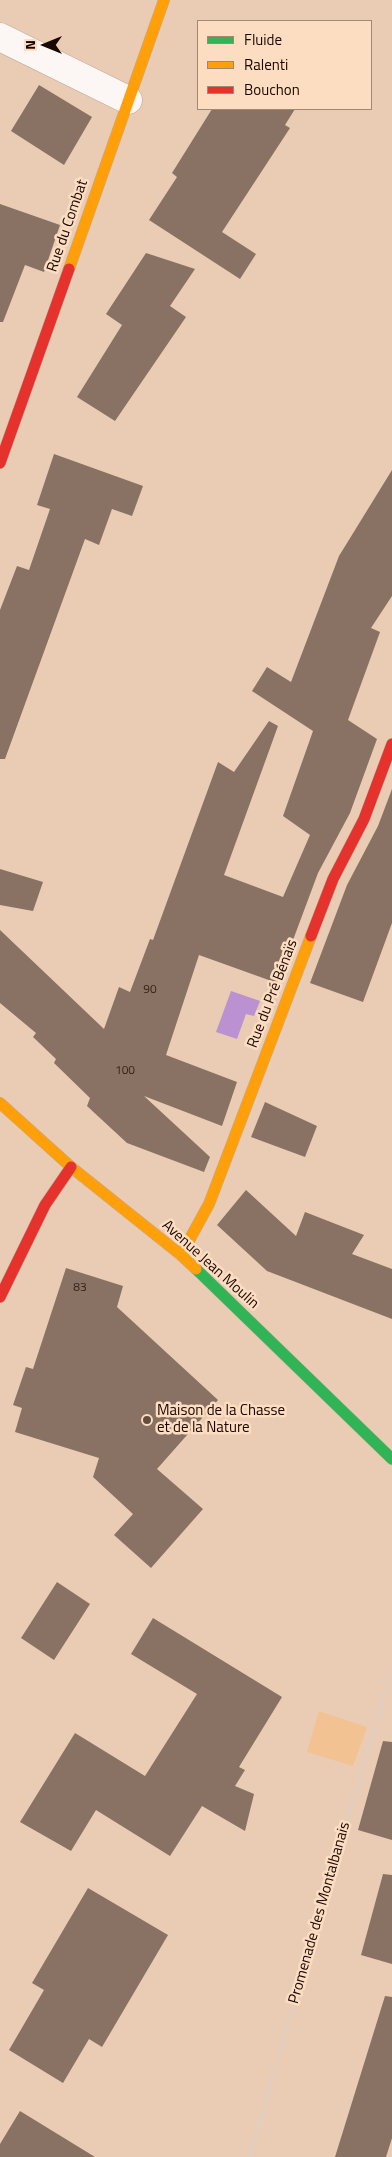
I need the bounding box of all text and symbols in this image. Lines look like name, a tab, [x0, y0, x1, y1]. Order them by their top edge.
north arrow	[20, 20, 70, 70]
legend	[197, 20, 372, 110]
text: Fluide	[244, 28, 282, 51]
text: N	[19, 40, 40, 50]
text: Ralenti	[244, 53, 288, 76]
text: Bouchon	[244, 78, 300, 101]
street label: Rue du Combat	[44, 178, 92, 274]
street label: Rue du Pré Bénaïs	[244, 937, 302, 1051]
house number: 90	[143, 983, 157, 997]
house number: 100	[115, 1064, 135, 1078]
street label: Avenue Jean Moulin	[158, 1217, 262, 1313]
house number: 83	[73, 1281, 87, 1295]
place label: Maison de la Chasse et de la Nature	[157, 1402, 285, 1437]
marker: Maison de la Chasse et de la Nature	[141, 1414, 153, 1426]
street label: Promenade des Montalbanais	[285, 1820, 355, 2006]

